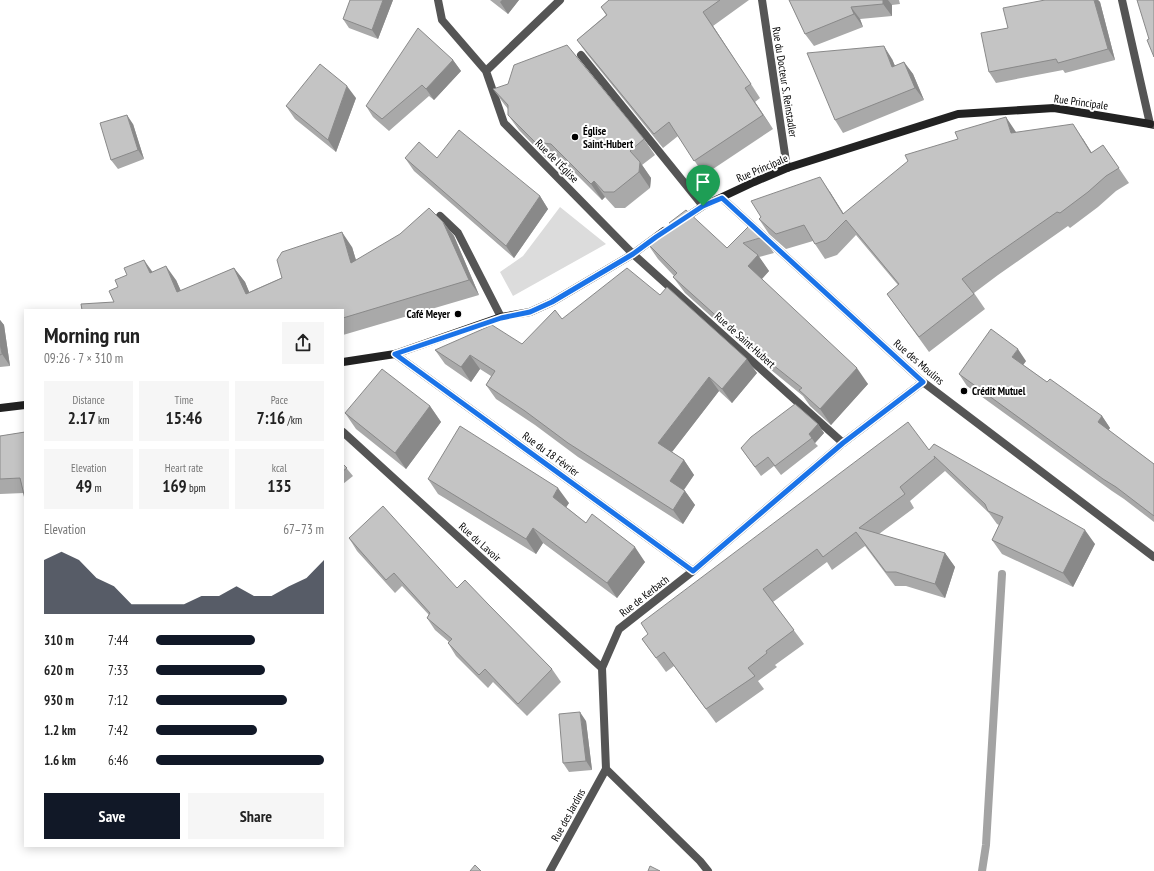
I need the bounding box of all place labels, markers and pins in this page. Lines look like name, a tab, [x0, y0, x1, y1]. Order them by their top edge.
place label: Église Saint-Hubert	[583, 124, 634, 151]
marker: Église Saint-Hubert	[570, 132, 580, 142]
pin	[686, 165, 720, 206]
place label: Café Meyer	[406, 307, 451, 321]
marker: Café Meyer	[453, 309, 463, 319]
place label: Crédit Mutuel	[972, 384, 1026, 398]
marker: Crédit Mutuel	[959, 386, 969, 396]

